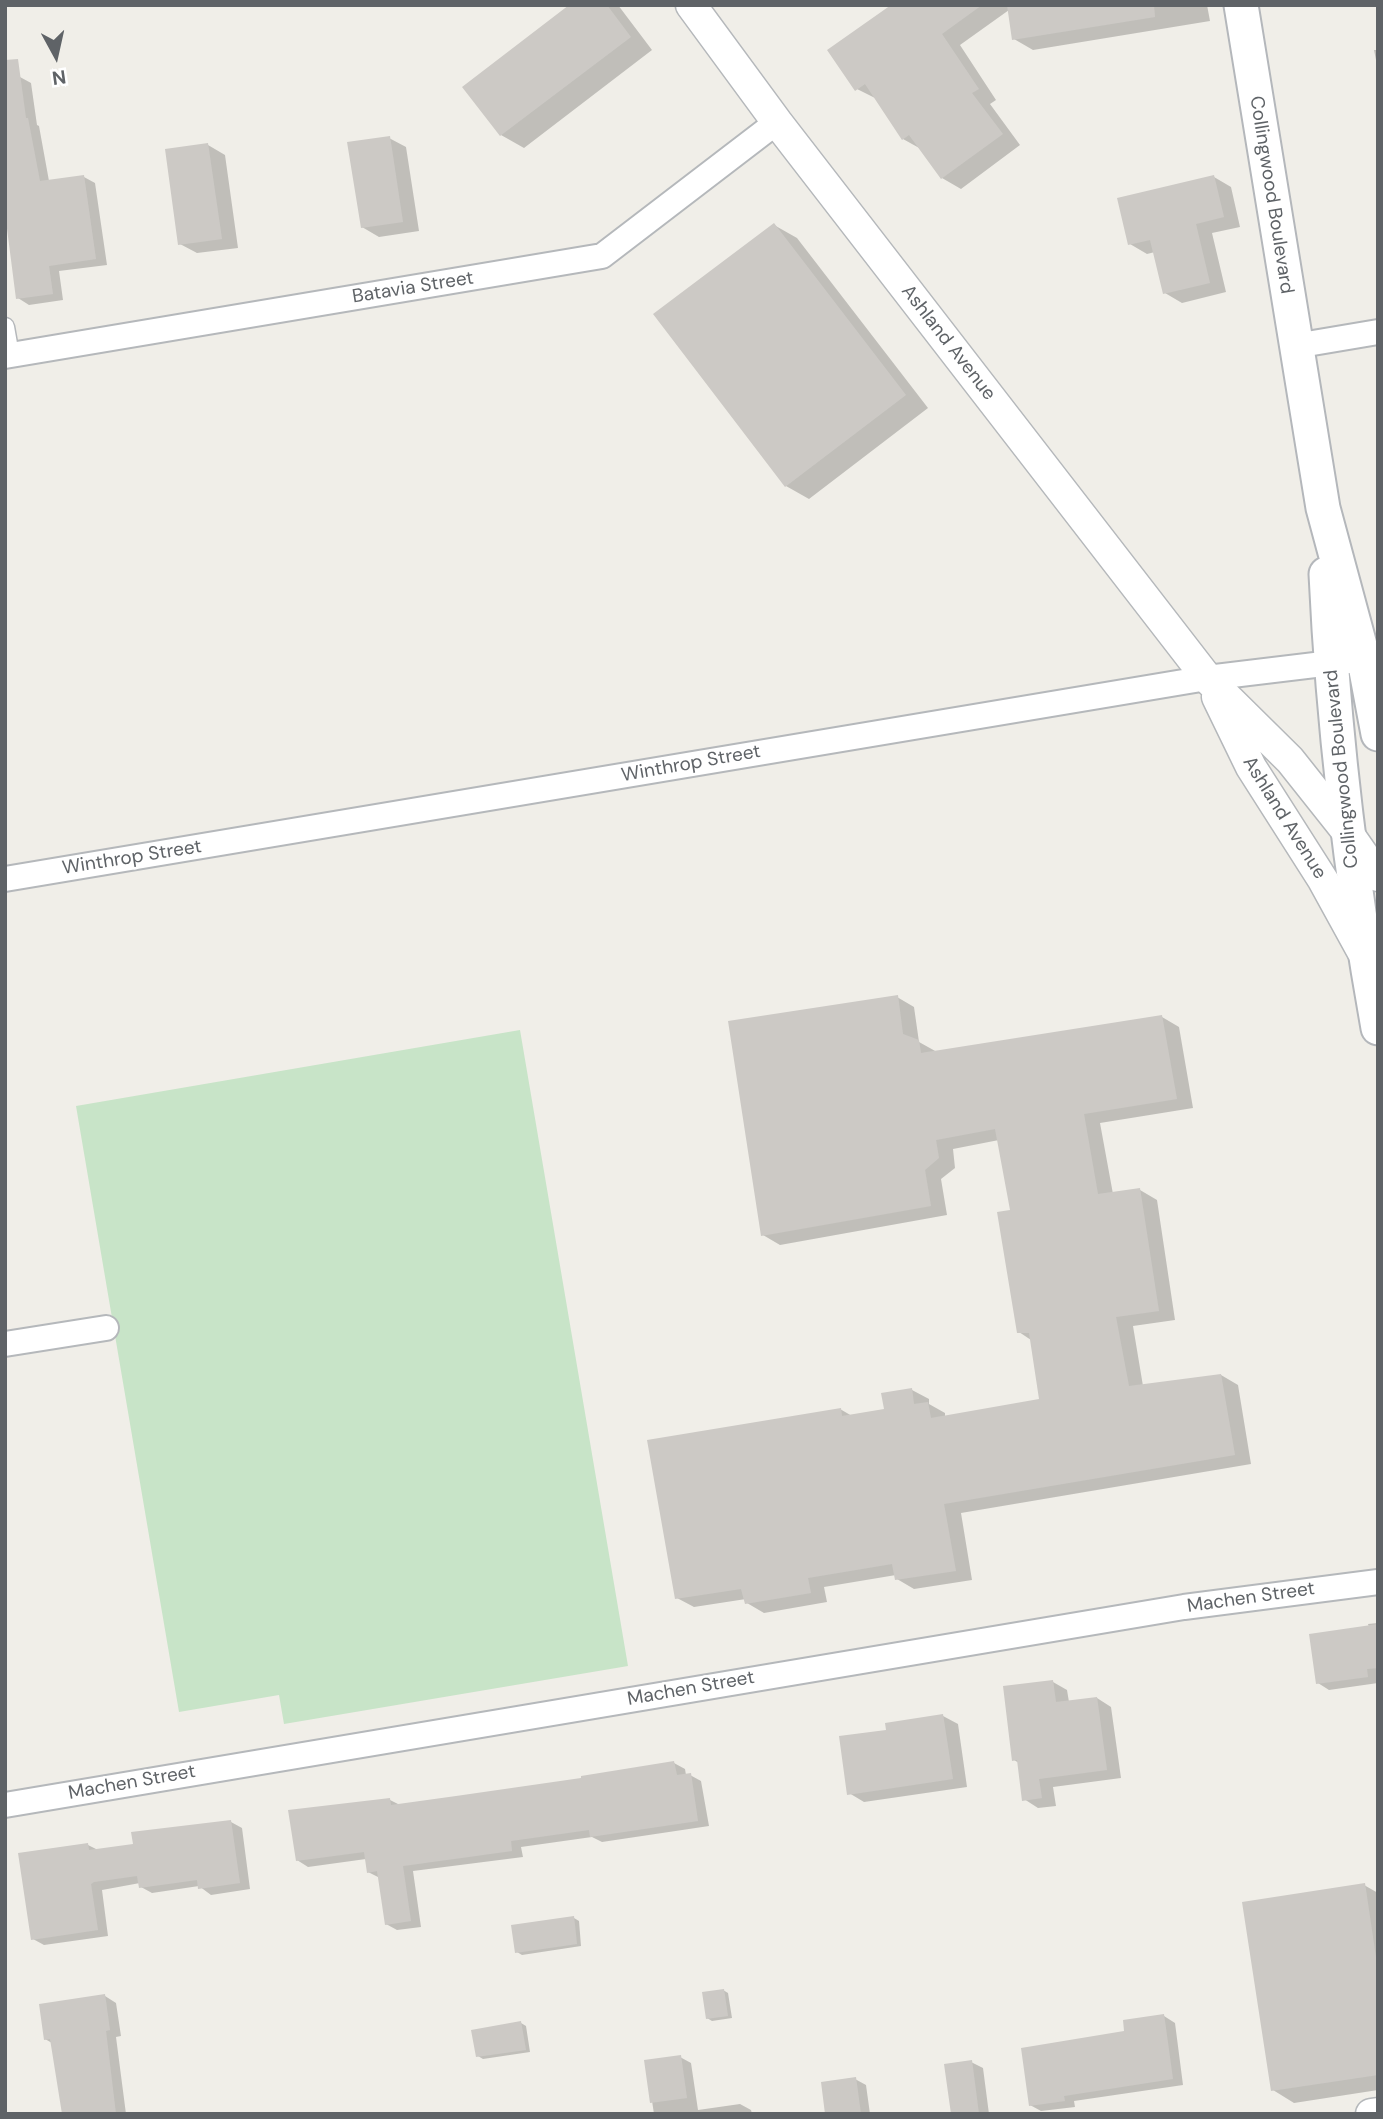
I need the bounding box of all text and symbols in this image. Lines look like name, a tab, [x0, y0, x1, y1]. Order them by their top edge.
north arrow	[21, 21, 91, 91]
text: N	[50, 64, 68, 91]
street label: Collingwood Boulevard	[1244, 95, 1298, 295]
street label: Batavia Street	[351, 267, 475, 309]
street label: Ashland Avenue	[896, 281, 1000, 405]
street label: Collingwood Boulevard	[1320, 668, 1364, 870]
street label: Winthrop Street	[620, 741, 762, 787]
street label: Ashland Avenue	[1237, 753, 1331, 883]
street label: Winthrop Street	[61, 836, 203, 880]
street label: Machen Street	[1186, 1578, 1316, 1618]
street label: Machen Street	[626, 1667, 756, 1711]
street label: Machen Street	[67, 1761, 197, 1805]

